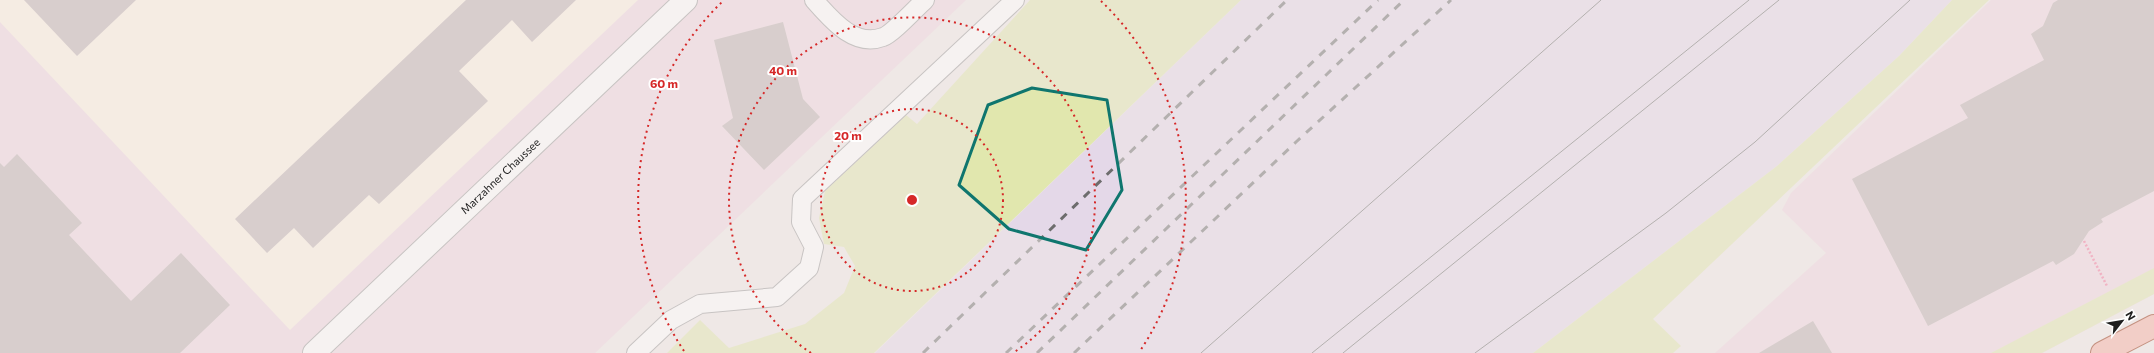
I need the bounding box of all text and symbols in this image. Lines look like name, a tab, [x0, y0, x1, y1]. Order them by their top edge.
text: 40 m	[769, 63, 797, 77]
text: 60 m	[650, 76, 678, 90]
text: 20 m	[834, 128, 862, 142]
street label: Marzahner Chaussee	[458, 135, 542, 216]
centre of rings	[905, 193, 919, 207]
north arrow	[2102, 301, 2142, 341]
text: N	[2123, 309, 2139, 322]

